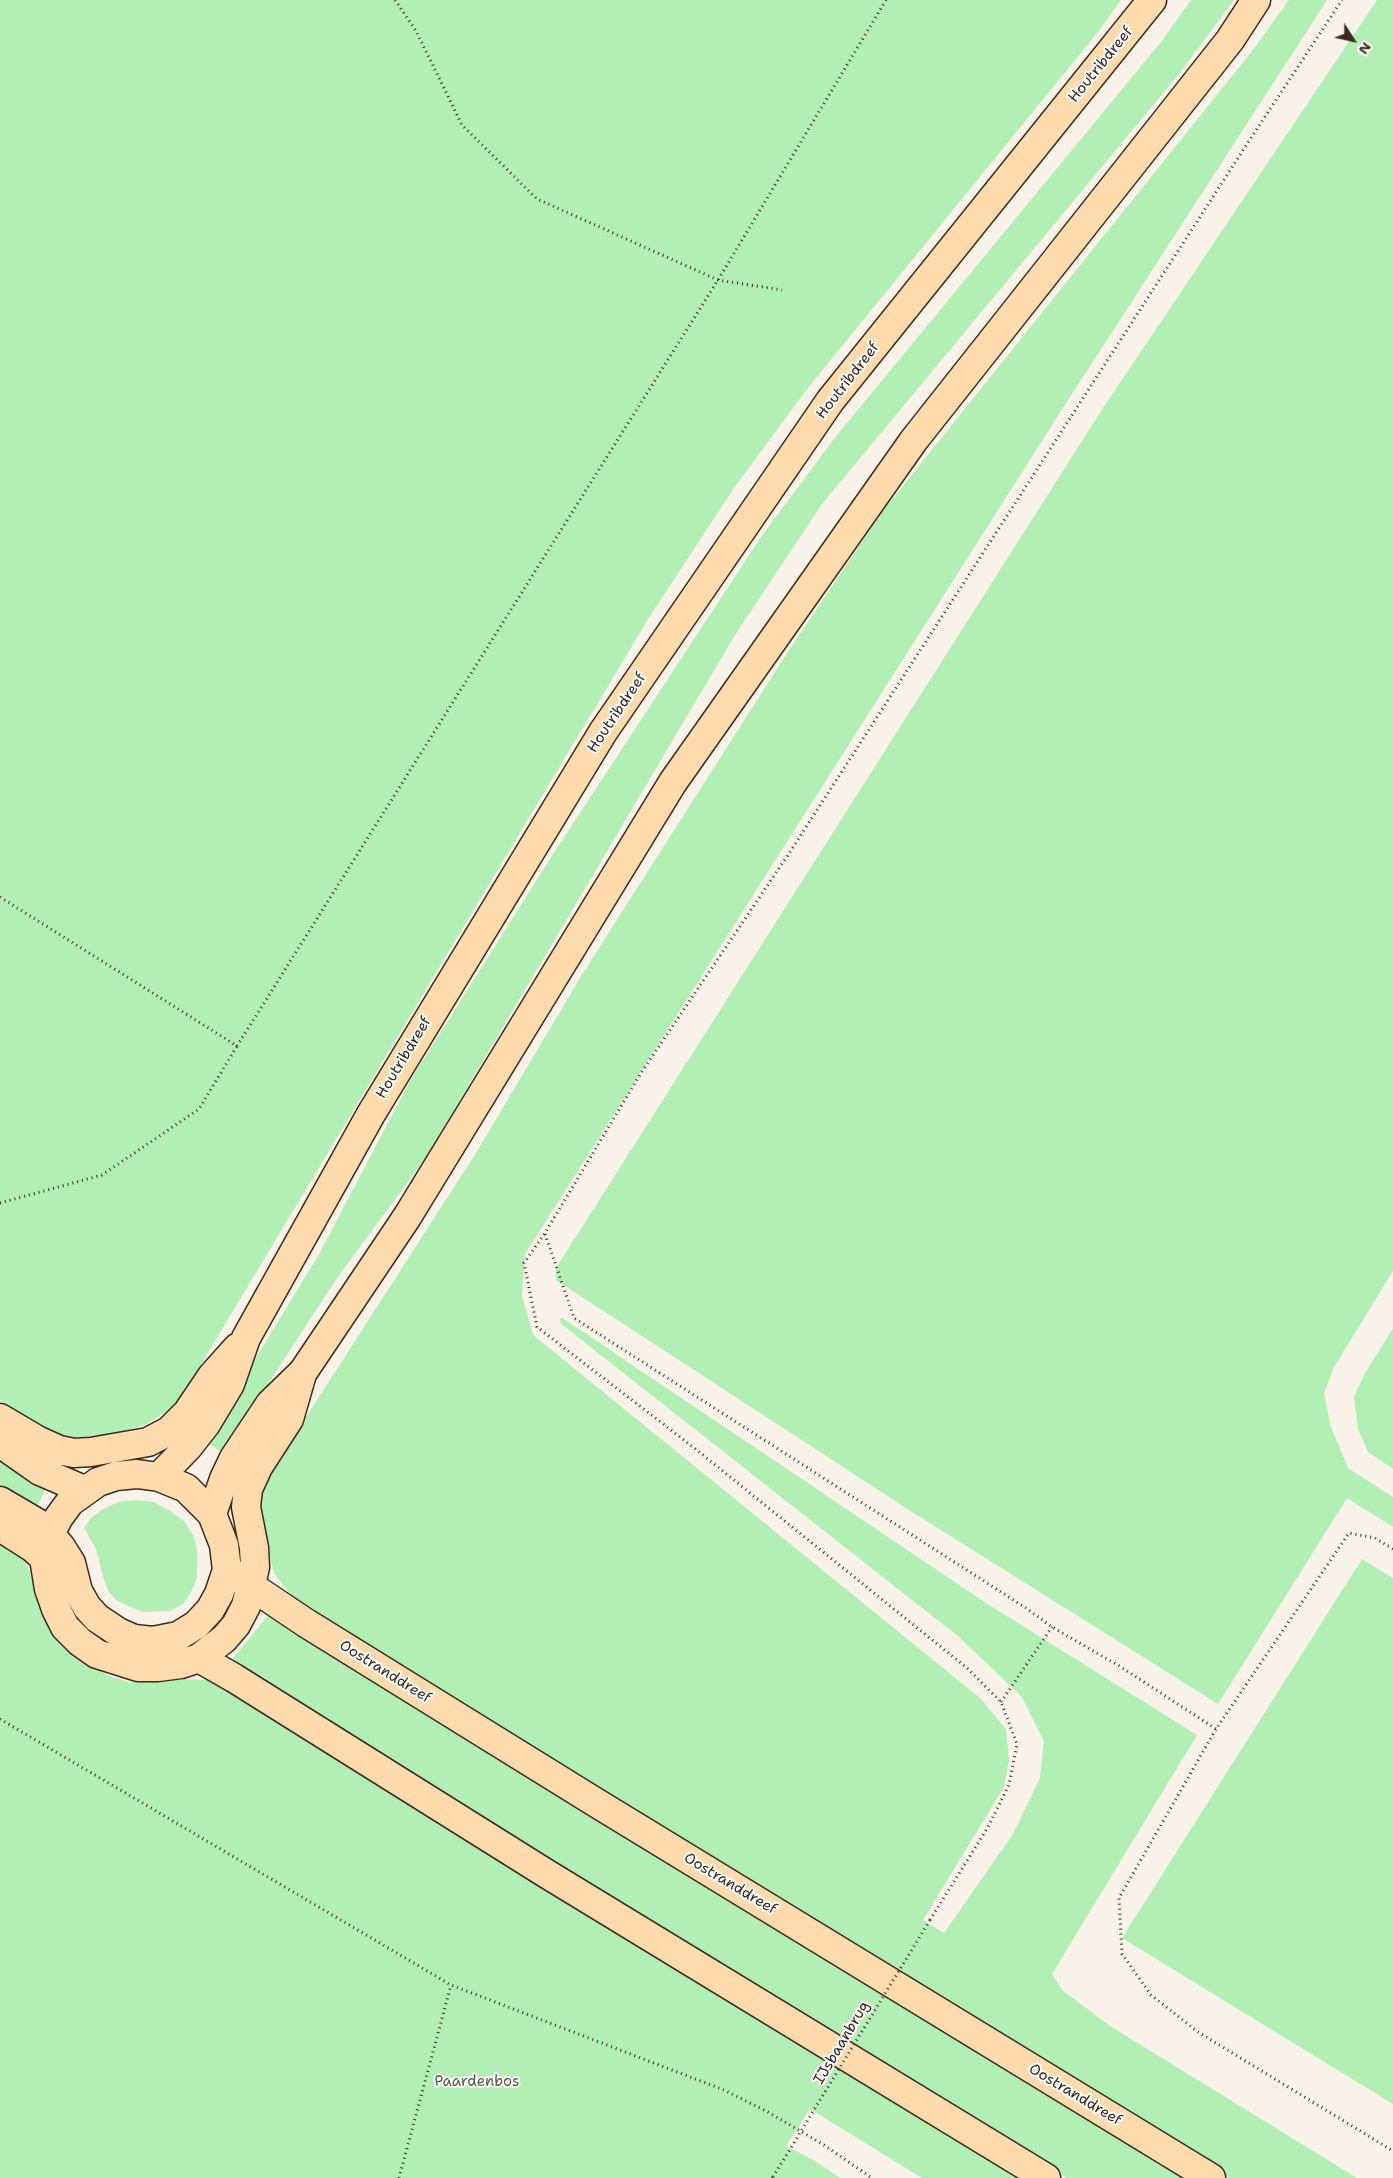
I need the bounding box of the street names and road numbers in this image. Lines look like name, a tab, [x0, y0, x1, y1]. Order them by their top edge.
street label: Houtribdreef	[1065, 24, 1137, 106]
street label: Houtribdreef	[813, 339, 883, 423]
street label: Houtribdreef	[584, 670, 650, 756]
street label: Houtribdreef	[373, 1014, 435, 1102]
street label: Oostranddreef	[336, 1637, 434, 1707]
street label: Oostranddreef	[680, 1849, 780, 1919]
street label: IJsbaanbrug	[810, 1998, 874, 2088]
street label: Oostranddreef	[1025, 2060, 1125, 2130]

